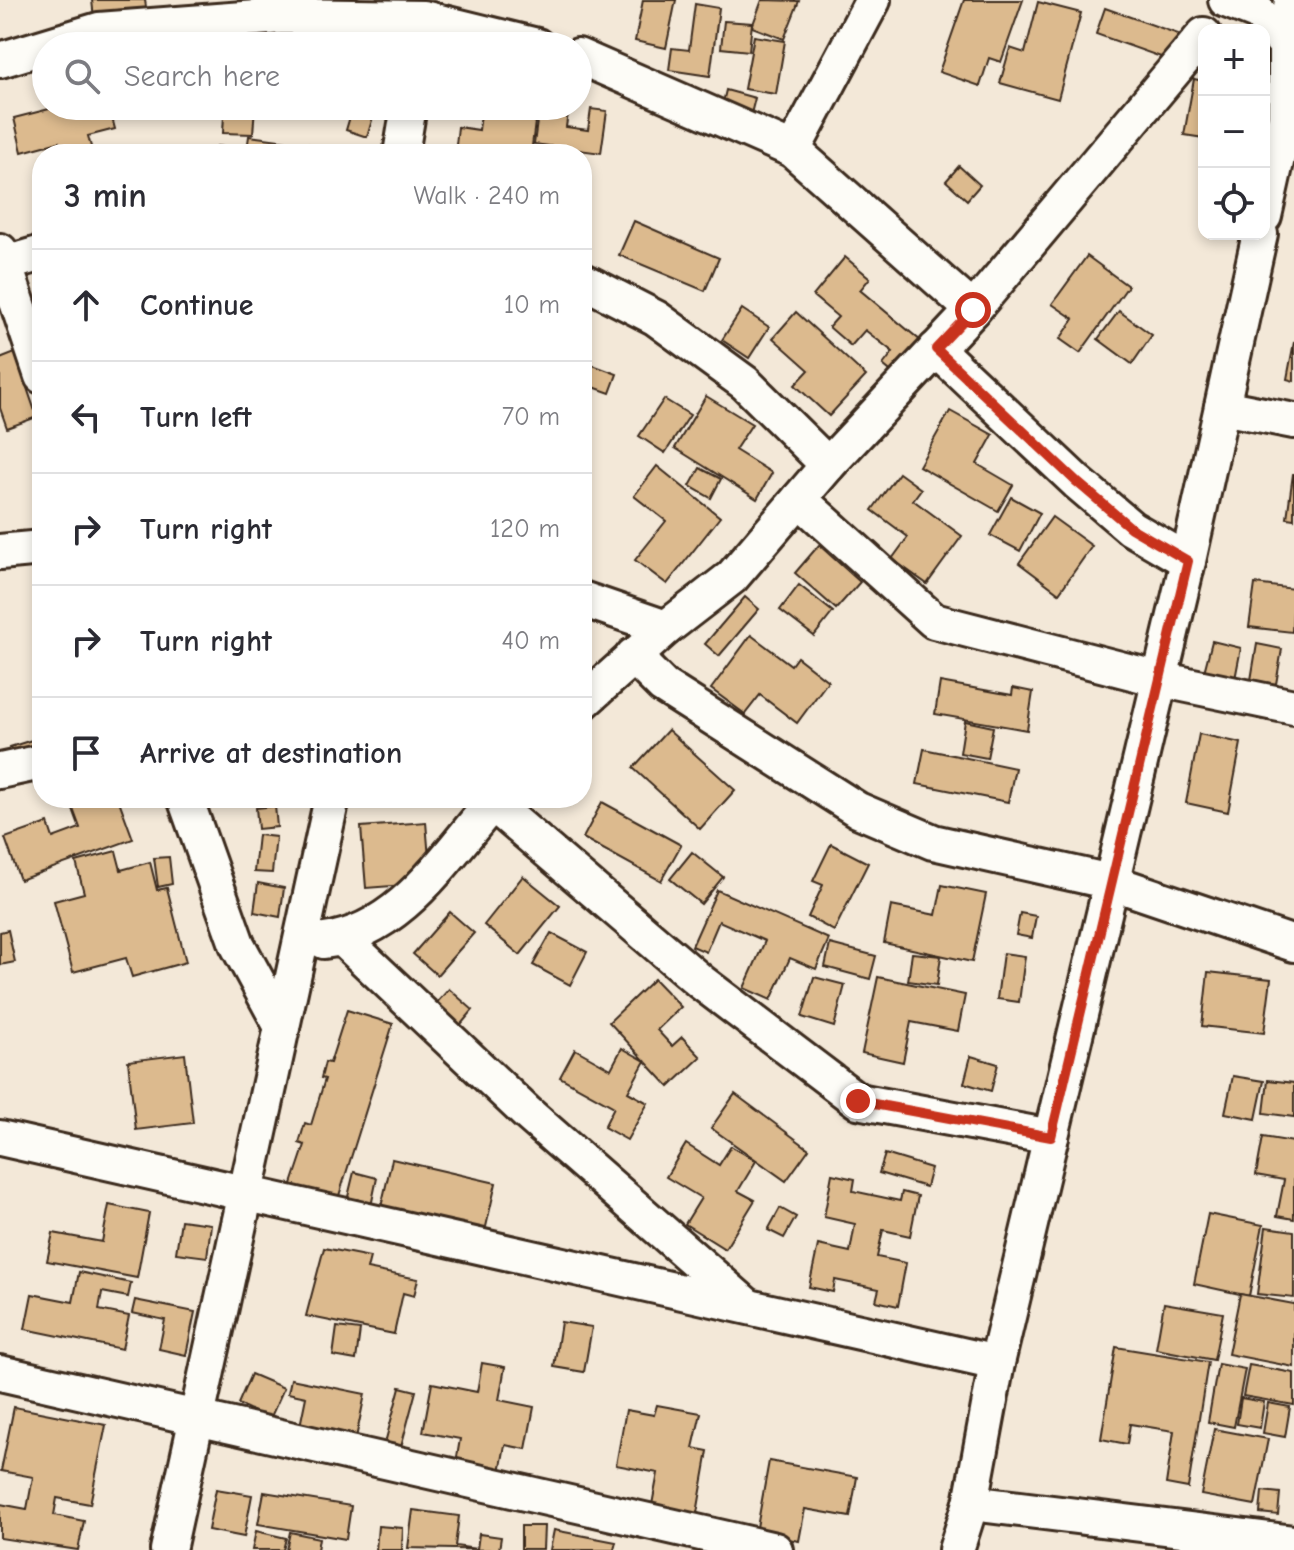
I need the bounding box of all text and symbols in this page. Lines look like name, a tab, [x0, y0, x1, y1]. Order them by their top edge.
map controls	[1198, 24, 1270, 240]
button: +	[1198, 24, 1270, 96]
search box	[32, 32, 592, 120]
icon: search	[60, 54, 104, 98]
text: Search here	[124, 59, 280, 94]
button: −	[1198, 96, 1270, 168]
button: locate	[1198, 168, 1270, 240]
text: 3 min	[64, 176, 147, 216]
text: Walk · 240 m	[414, 181, 560, 211]
icon: ahead	[64, 283, 108, 327]
text: Continue	[140, 288, 254, 323]
text: 10 m	[504, 290, 560, 320]
route start	[955, 292, 991, 328]
icon: left	[64, 395, 108, 439]
text: Turn left	[140, 400, 252, 435]
text: 70 m	[502, 402, 560, 432]
icon: right	[64, 507, 108, 551]
text: Turn right	[140, 512, 272, 547]
text: 120 m	[490, 514, 560, 544]
icon: right	[64, 619, 108, 663]
text: Turn right	[140, 624, 272, 659]
text: 40 m	[501, 626, 560, 656]
icon: arrive	[64, 731, 108, 775]
text: Arrive at destination	[140, 736, 402, 771]
route end	[840, 1083, 876, 1119]

